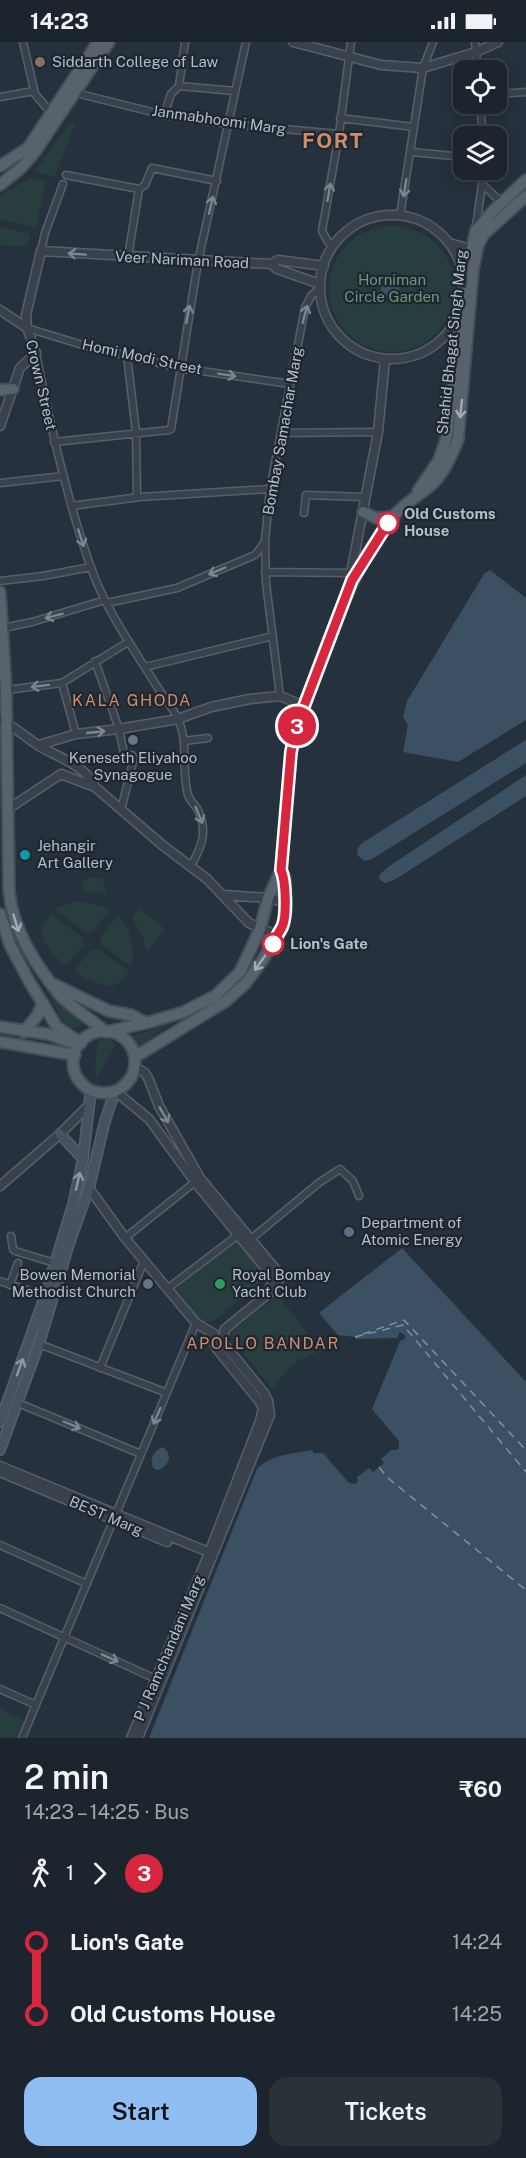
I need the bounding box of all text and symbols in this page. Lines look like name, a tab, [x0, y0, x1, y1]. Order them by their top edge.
text: 14:23	[30, 8, 89, 34]
place label: Siddarth College of Law	[52, 53, 219, 70]
marker: Siddarth College of Law	[33, 55, 47, 69]
map controls	[453, 60, 507, 180]
button: locate	[453, 60, 507, 114]
street label: Janmabhoomi Marg	[151, 102, 287, 137]
button: layers	[453, 126, 507, 180]
district label: FORT	[302, 128, 364, 153]
one-way arrow	[399, 178, 410, 198]
one-way arrow	[324, 183, 335, 202]
one-way arrow	[206, 195, 218, 214]
one-way arrow	[67, 248, 87, 259]
street label: Veer Nariman Road	[115, 248, 249, 272]
street label: Shahid Bhagat Singh Marg	[433, 249, 470, 435]
park label: Horniman Circle Garden	[344, 271, 440, 305]
one-way arrow	[183, 305, 194, 325]
one-way arrow	[299, 305, 311, 324]
street label: Homi Modi Street	[81, 336, 204, 378]
street label: Crown Street	[23, 338, 60, 432]
street label: Bombay Samachar Marg	[259, 345, 306, 516]
one-way arrow	[217, 369, 236, 380]
one-way arrow	[455, 398, 466, 418]
place label: Old Customs House	[404, 505, 496, 539]
marker: Old Customs House	[377, 512, 399, 534]
one-way arrow	[76, 528, 87, 547]
one-way arrow	[208, 566, 227, 577]
one-way arrow	[45, 611, 64, 622]
one-way arrow	[31, 681, 50, 692]
district label: KALA GHODA	[72, 691, 192, 710]
line badge: 3	[278, 706, 316, 746]
text: 3	[290, 714, 304, 739]
one-way arrow	[85, 726, 105, 737]
marker: Keneseth Eliyahoo Synagogue	[126, 733, 140, 747]
place label: Keneseth Eliyahoo Synagogue	[69, 749, 197, 783]
one-way arrow	[194, 805, 205, 824]
place label: Jehangir Art Gallery	[37, 837, 113, 871]
marker: Jehangir Art Gallery	[18, 848, 32, 862]
one-way arrow	[11, 913, 22, 932]
marker: Lion's Gate	[262, 933, 284, 955]
place label: Lion's Gate	[290, 935, 368, 952]
one-way arrow	[254, 954, 266, 971]
one-way arrow	[158, 1106, 170, 1123]
one-way arrow	[73, 1172, 85, 1191]
place label: Department of Atomic Energy	[361, 1214, 463, 1248]
marker: Department of Atomic Energy	[342, 1225, 356, 1239]
place label: Bowen Memorial Methodist Church	[12, 1266, 136, 1300]
place label: Royal Bombay Yacht Club	[232, 1266, 331, 1300]
marker: Bowen Memorial Methodist Church	[141, 1277, 155, 1291]
marker: Royal Bombay Yacht Club	[213, 1277, 227, 1291]
district label: APOLLO BANDAR	[186, 1334, 340, 1353]
one-way arrow	[15, 1358, 26, 1377]
one-way arrow	[151, 1406, 162, 1425]
one-way arrow	[63, 1420, 81, 1431]
street label: BEST Marg	[67, 1492, 146, 1539]
street label: P J Ramchandani Marg	[130, 1572, 207, 1724]
one-way arrow	[101, 1652, 119, 1664]
text: 2 min	[24, 1758, 109, 1796]
text: ₹60	[459, 1776, 502, 1802]
text: 14:23 – 14:25 · Bus	[24, 1800, 189, 1824]
icon: walk	[24, 1857, 57, 1890]
icon: forward	[83, 1857, 116, 1890]
text: 1	[66, 1861, 74, 1885]
text: 3	[137, 1861, 151, 1886]
text: Lion's Gate	[70, 1929, 184, 1955]
text: 14:24	[452, 1930, 502, 1954]
text: Old Customs House	[70, 2001, 276, 2027]
text: 14:25	[452, 2002, 502, 2026]
button: Start	[24, 2077, 257, 2146]
button: Tickets	[269, 2077, 502, 2146]

